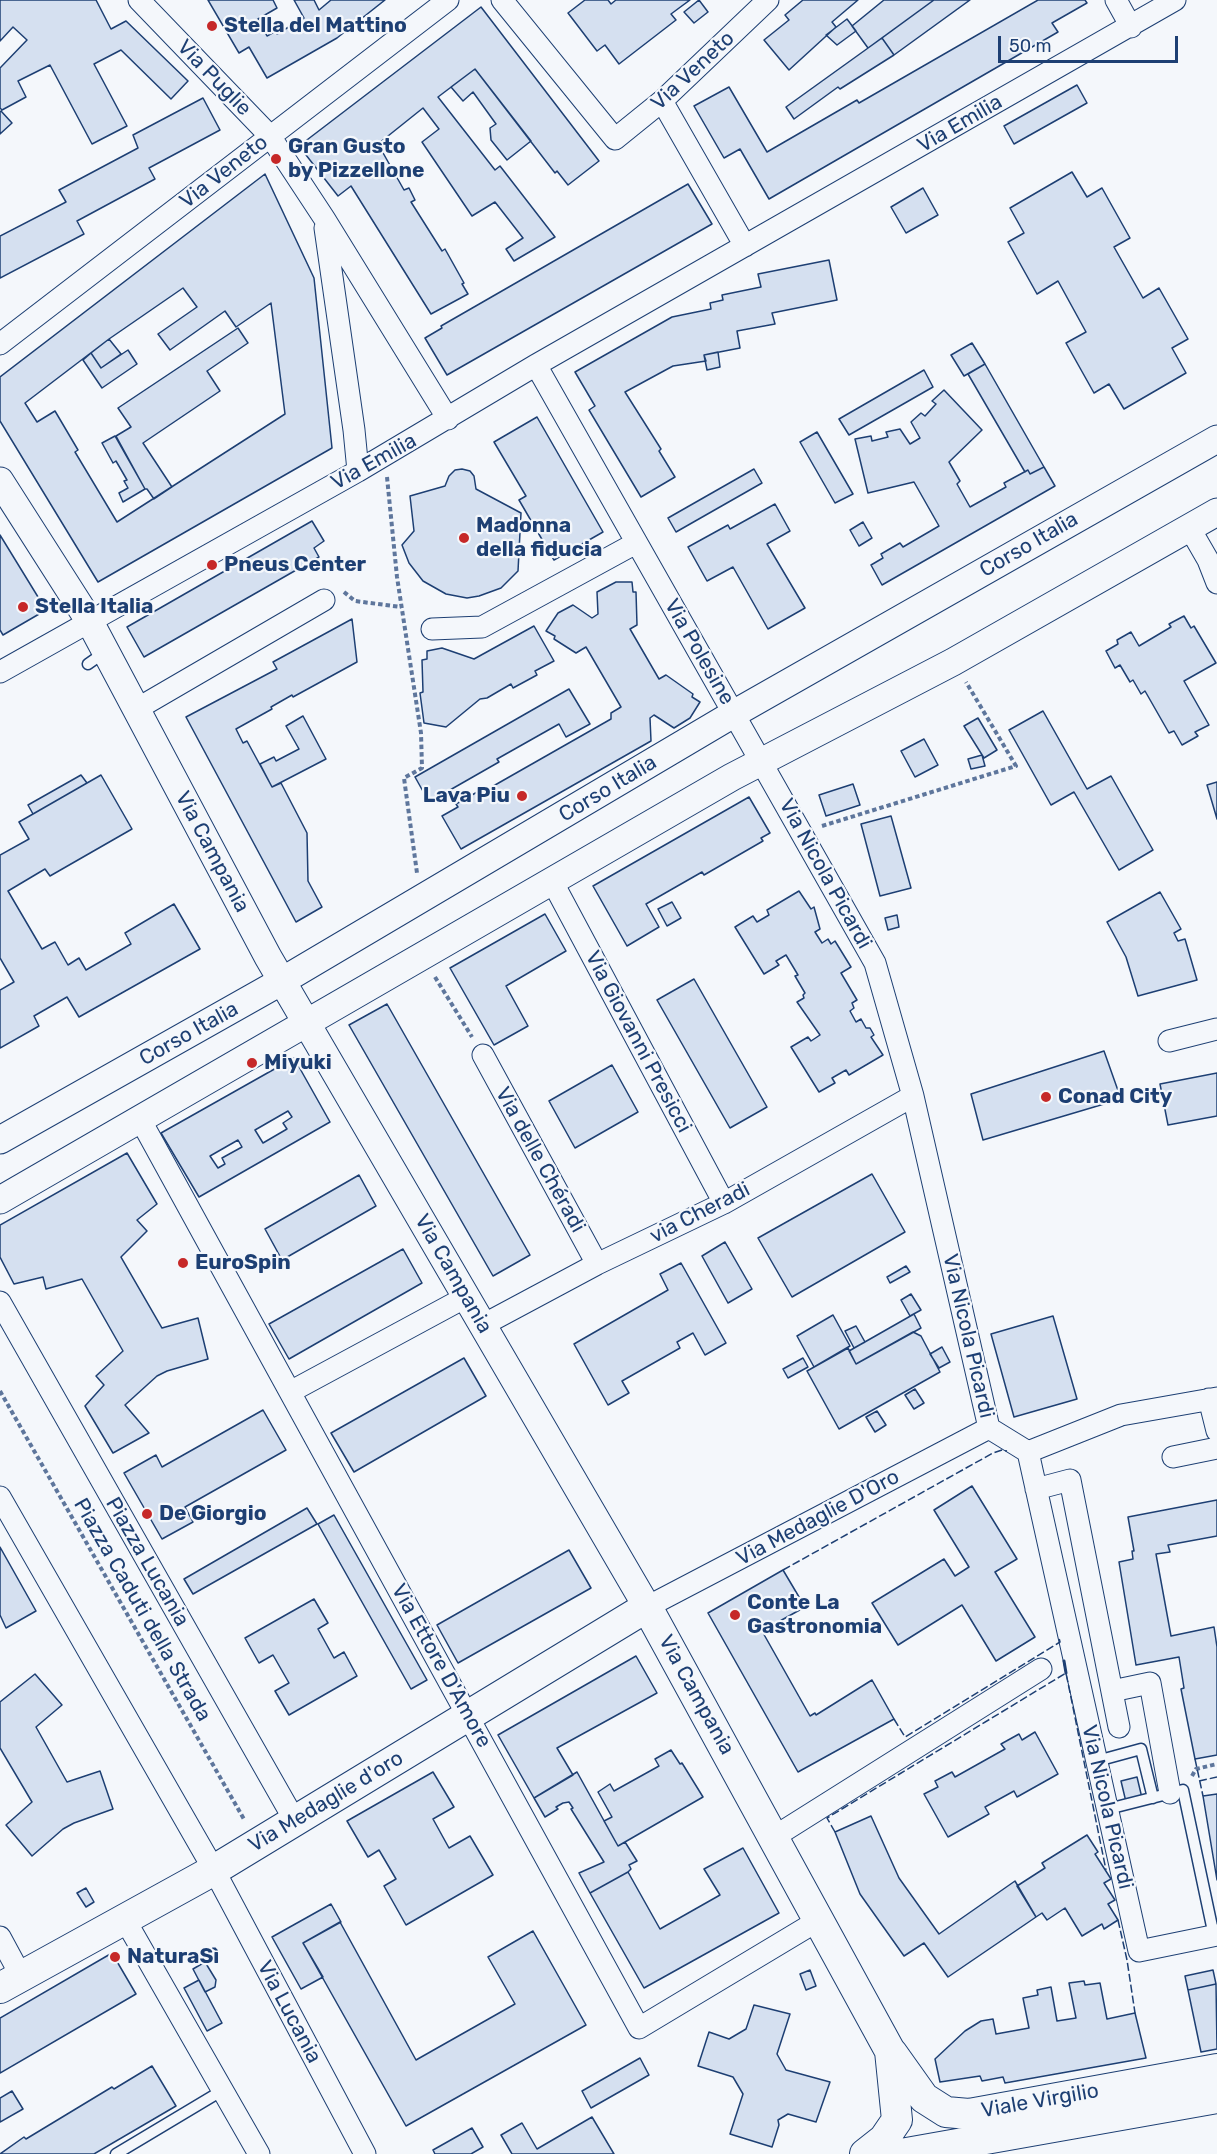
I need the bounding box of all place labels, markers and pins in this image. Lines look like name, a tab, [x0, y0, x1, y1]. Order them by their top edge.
place label: Stella del Mattino	[224, 13, 407, 39]
marker: Stella del Mattino	[205, 19, 219, 33]
place label: Gran Gusto by Pizzellone	[288, 134, 424, 184]
marker: Gran Gusto by Pizzellone	[269, 152, 283, 166]
place label: Madonna della fiducia	[476, 513, 602, 563]
marker: Madonna della fiducia	[457, 531, 471, 545]
place label: Pneus Center	[224, 552, 366, 578]
marker: Pneus Center	[205, 558, 219, 572]
place label: Stella Italia	[35, 594, 153, 620]
marker: Stella Italia	[16, 600, 30, 614]
place label: Lava Piu	[423, 783, 510, 809]
marker: Lava Piu	[515, 789, 529, 803]
place label: Miyuki	[264, 1050, 332, 1076]
marker: Miyuki	[245, 1056, 259, 1070]
place label: Conad City	[1058, 1084, 1172, 1110]
marker: Conad City	[1039, 1090, 1053, 1104]
place label: EuroSpin	[195, 1250, 291, 1276]
marker: EuroSpin	[176, 1256, 190, 1270]
place label: De Giorgio	[159, 1501, 267, 1527]
marker: De Giorgio	[140, 1507, 154, 1521]
place label: Conte La Gastronomia	[747, 1590, 882, 1640]
marker: Conte La Gastronomia	[728, 1608, 742, 1622]
place label: NaturaSì	[127, 1944, 219, 1970]
marker: NaturaSì	[108, 1950, 122, 1964]

